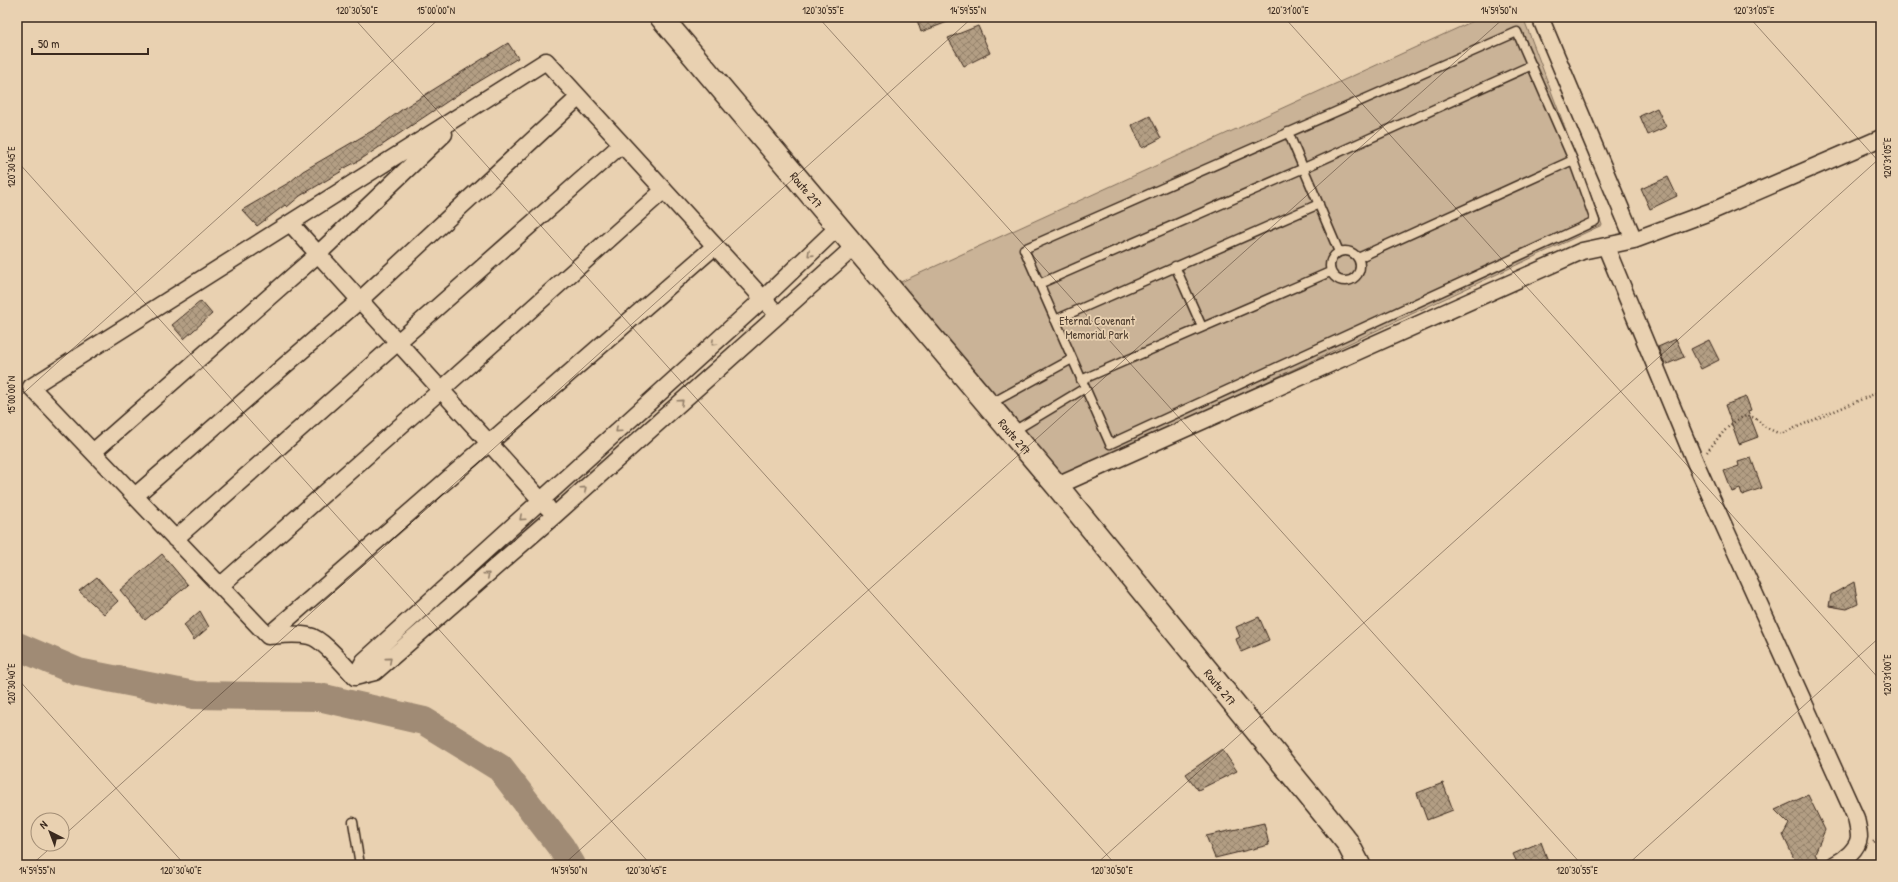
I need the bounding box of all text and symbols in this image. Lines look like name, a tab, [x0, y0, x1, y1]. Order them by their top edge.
text: 120°30'50"E	[336, 4, 379, 17]
text: 15°00'00"N	[417, 4, 455, 17]
text: 120°30'55"E	[802, 4, 844, 17]
text: 14°59'55"N	[950, 4, 986, 17]
text: 120°31'00"E	[1267, 4, 1309, 17]
text: 14°59'50"N	[1481, 4, 1517, 17]
text: 120°31'05"E	[1733, 4, 1775, 17]
scale bar	[32, 30, 148, 56]
text: 50 m	[38, 35, 59, 52]
text: 120°31'05"E	[1881, 137, 1894, 179]
text: 120°30'45"E	[5, 146, 18, 188]
street label: Route 217	[787, 168, 827, 212]
one-way arrow	[807, 250, 814, 257]
park label: Eternal Covenant Memorial Park	[1059, 312, 1136, 343]
one-way arrow	[712, 338, 719, 345]
text: 15°00'00"N	[5, 376, 18, 414]
one-way arrow	[676, 399, 684, 407]
street label: Route 217	[995, 415, 1035, 458]
one-way arrow	[615, 426, 623, 433]
one-way arrow	[579, 486, 587, 493]
one-way arrow	[519, 513, 527, 521]
one-way arrow	[482, 572, 489, 579]
text: 120°31'00"E	[1881, 654, 1894, 696]
one-way arrow	[384, 658, 392, 665]
text: 120°30'40"E	[5, 663, 18, 705]
street label: Route 217	[1201, 665, 1241, 709]
north arrow	[30, 812, 70, 852]
text: N	[36, 817, 50, 832]
text: 14°59'55"N	[19, 864, 55, 877]
text: 120°30'40"E	[160, 864, 202, 877]
text: 14°59'50"N	[551, 864, 587, 877]
text: 120°30'45"E	[625, 864, 667, 877]
text: 120°30'50"E	[1091, 864, 1134, 877]
text: 120°30'55"E	[1556, 864, 1598, 877]

